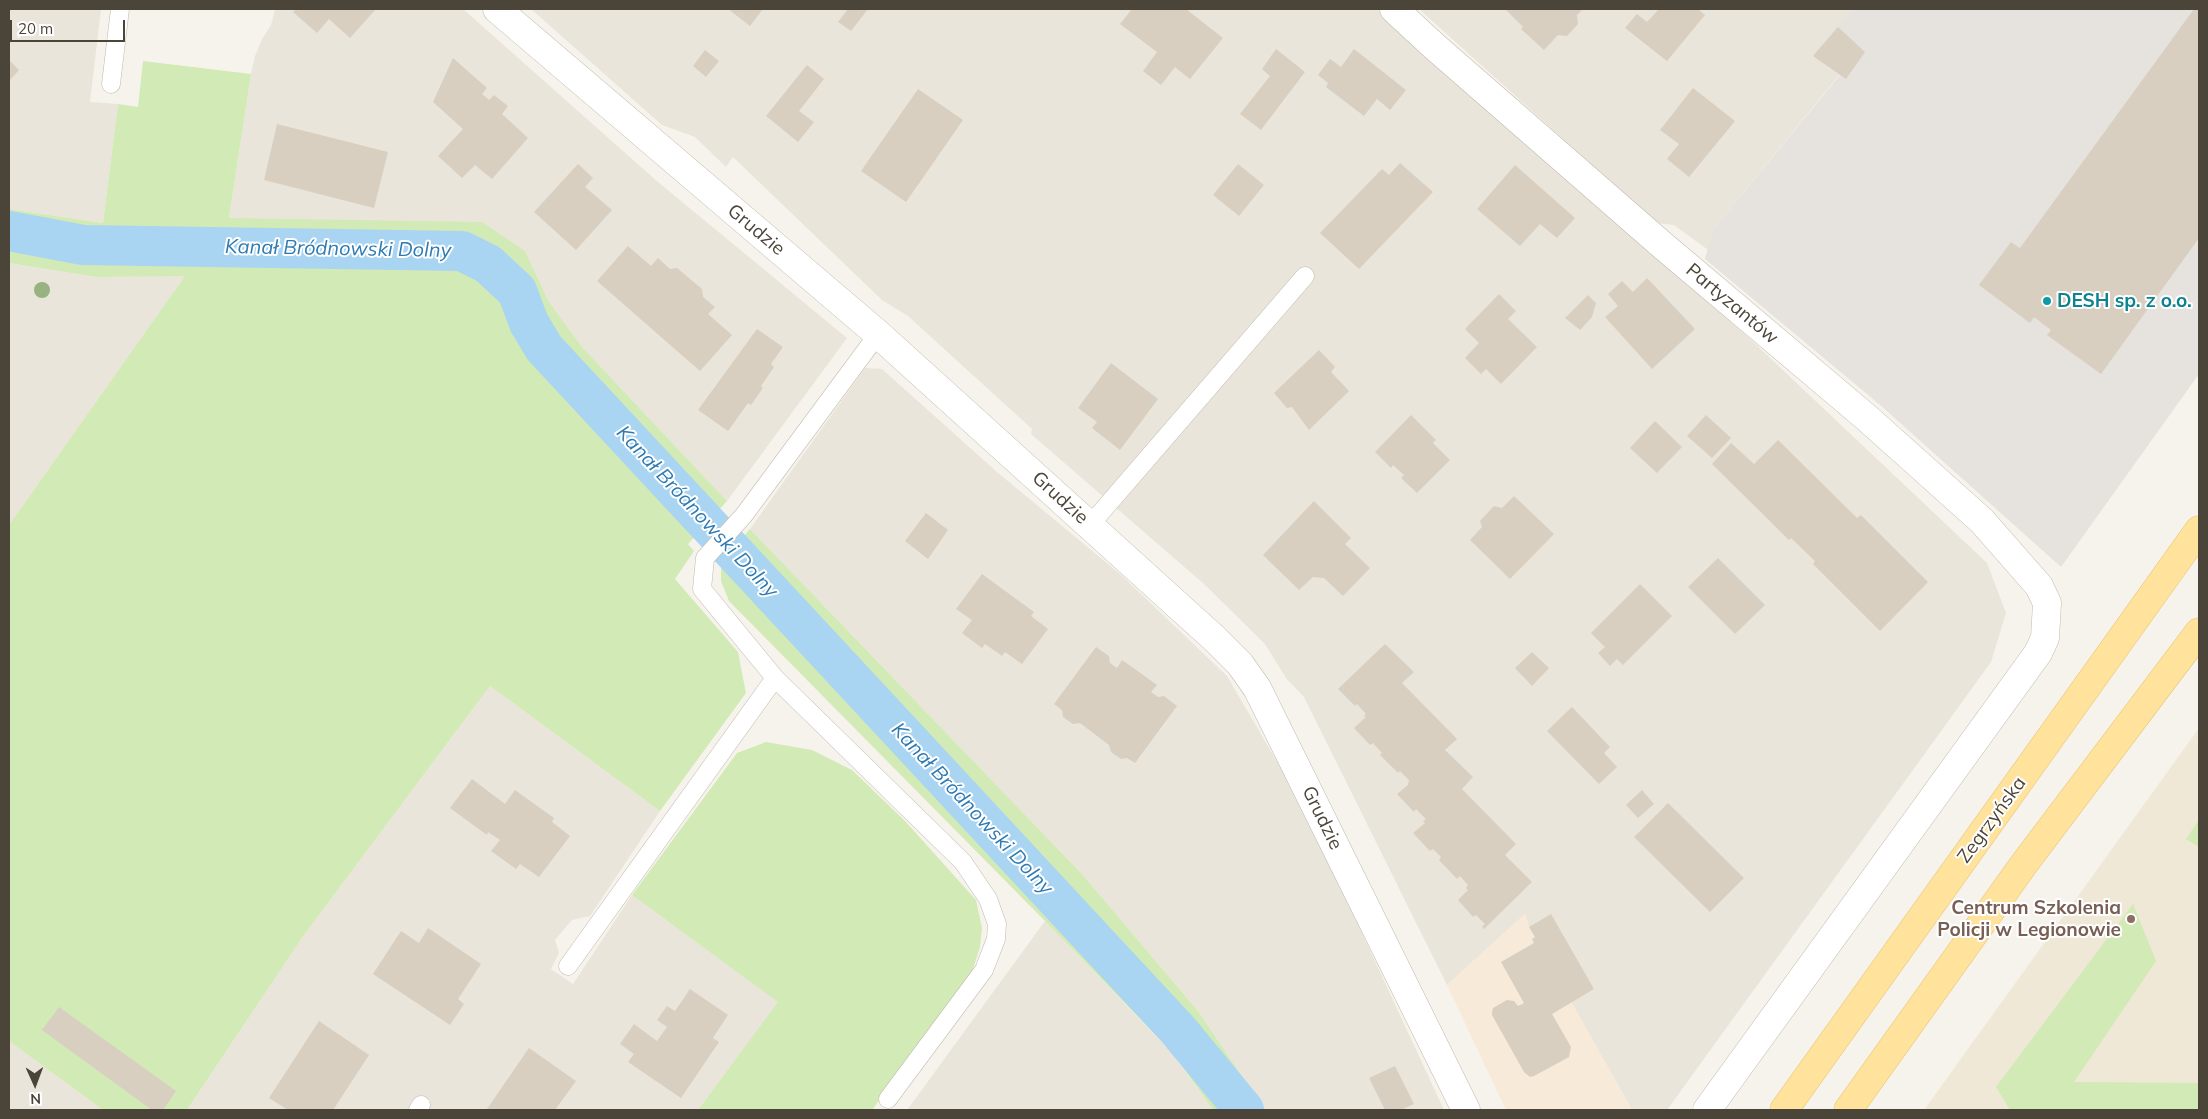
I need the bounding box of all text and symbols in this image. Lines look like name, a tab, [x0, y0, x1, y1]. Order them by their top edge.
scale bar	[12, 10, 128, 42]
text: 20 m	[18, 19, 53, 38]
street label: Grudzie	[723, 199, 789, 261]
water label: Kanał Bródnowski Dolny	[225, 235, 451, 263]
street label: Partyzantów	[1681, 259, 1783, 349]
place label: DESH sp. z o.o.	[2057, 290, 2192, 312]
marker: DESH sp. z o.o.	[2041, 295, 2053, 307]
water label: Kanał Bródnowski Dolny	[611, 421, 783, 603]
street label: Grudzie	[1027, 467, 1093, 529]
water label: Kanał Bródnowski Dolny	[886, 718, 1058, 900]
street label: Zegrzyńska	[1953, 772, 2031, 868]
street label: Grudzie	[1297, 783, 1347, 853]
place label: Centrum Szkolenia Policji w Legionowie	[1937, 897, 2121, 941]
marker: Centrum Szkolenia Policji w Legionowie	[2125, 913, 2137, 925]
north arrow	[10, 1059, 60, 1109]
text: N	[30, 1090, 41, 1108]

